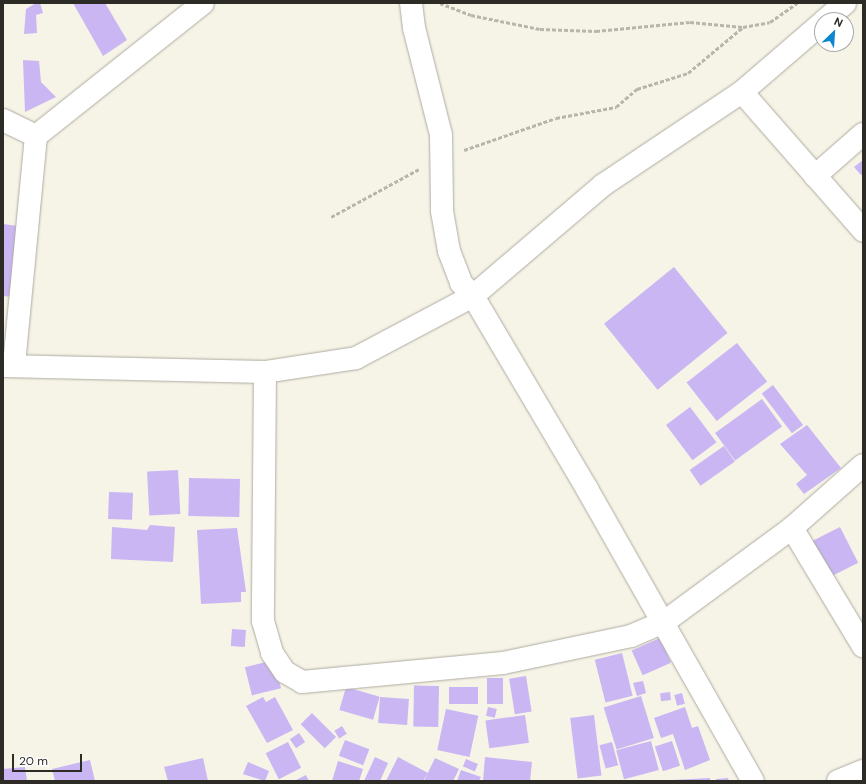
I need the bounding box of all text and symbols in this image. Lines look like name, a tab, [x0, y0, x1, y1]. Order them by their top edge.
north arrow	[814, 12, 854, 52]
text: N	[832, 14, 845, 30]
scale bar	[14, 746, 84, 772]
text: 20 m	[19, 753, 48, 769]

